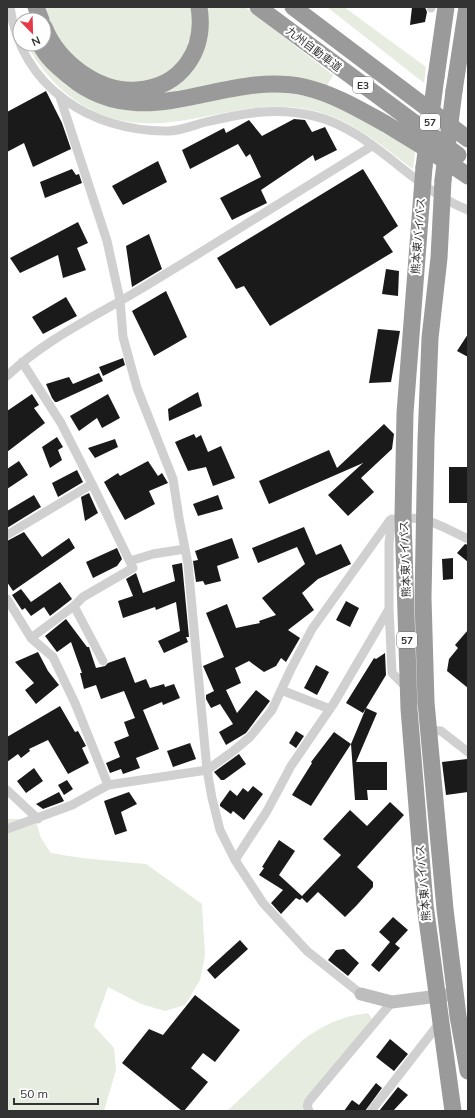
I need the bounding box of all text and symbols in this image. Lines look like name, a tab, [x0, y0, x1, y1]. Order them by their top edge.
north arrow	[12, 12, 52, 52]
street label: 九州自動車道	[283, 24, 345, 74]
text: N	[29, 33, 42, 49]
road number: E3	[353, 77, 373, 93]
road number: 57	[420, 114, 440, 130]
street label: 熊本東バイパス	[408, 197, 428, 275]
street label: 熊本東バイパス	[397, 520, 413, 598]
road number: 57	[397, 632, 417, 648]
street label: 熊本東バイパス	[413, 844, 433, 922]
scale bar	[14, 1080, 98, 1106]
text: 50 m	[20, 1086, 48, 1101]

